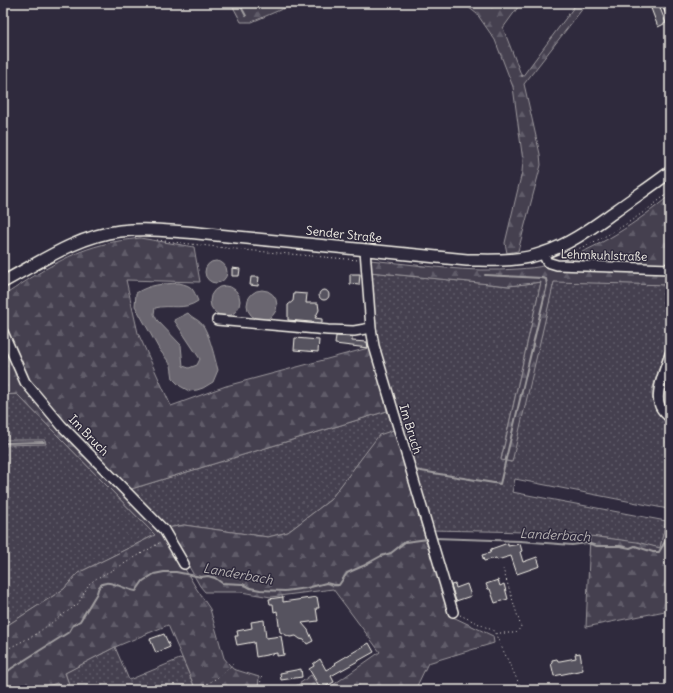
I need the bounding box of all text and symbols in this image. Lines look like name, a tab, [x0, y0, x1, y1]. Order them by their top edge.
street label: Sender Straße	[305, 223, 383, 245]
street label: Lehmkuhlstraße	[560, 246, 648, 264]
street label: Im Bruch	[396, 402, 426, 456]
street label: Im Bruch	[66, 411, 112, 459]
water label: Landerbach	[519, 525, 591, 545]
water label: Landerbach	[202, 560, 275, 589]

